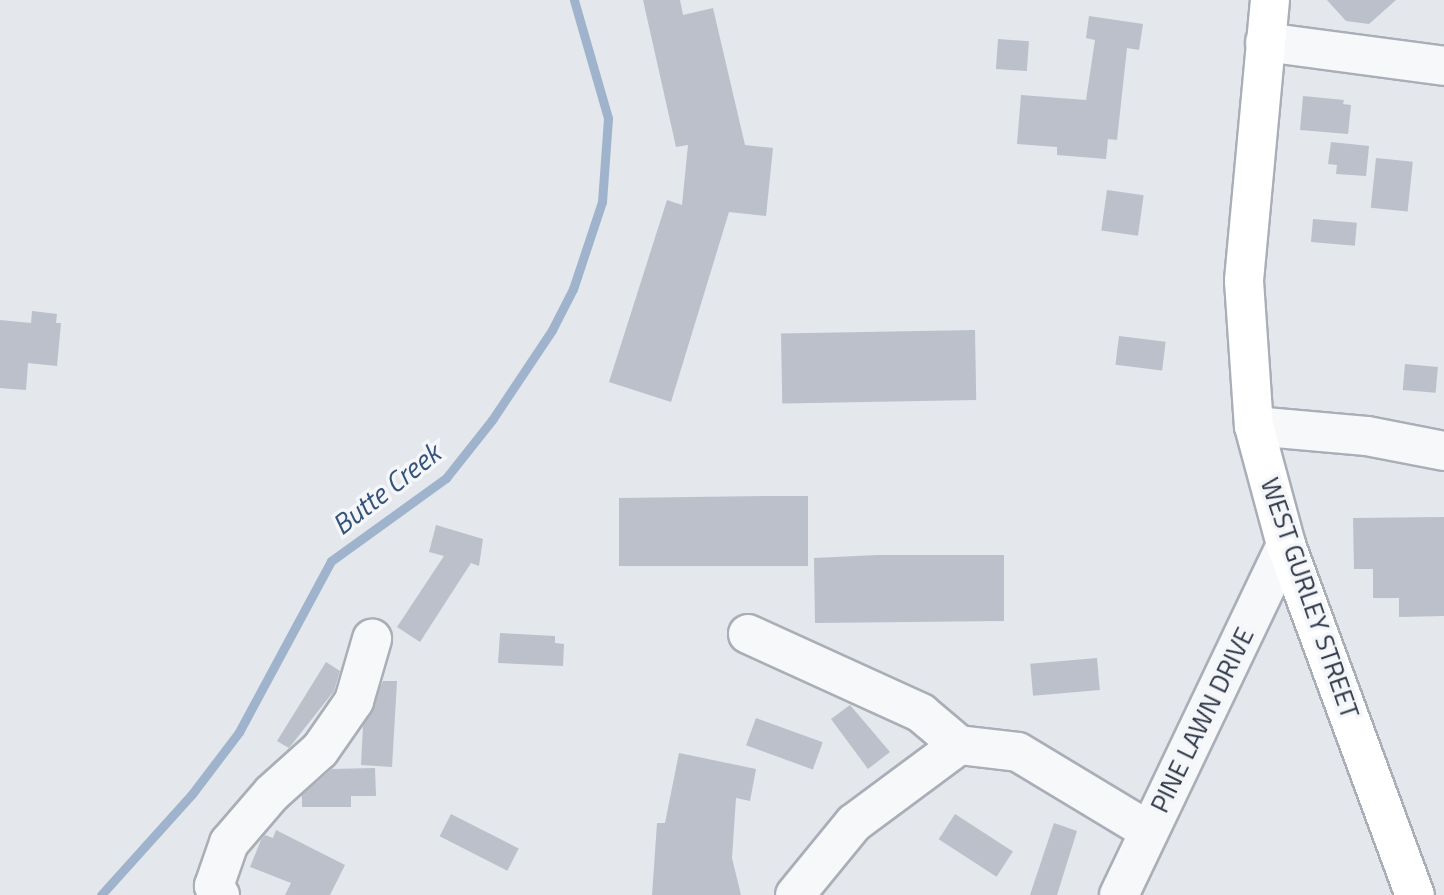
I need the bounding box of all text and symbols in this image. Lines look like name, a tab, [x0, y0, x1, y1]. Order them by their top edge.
water label: Butte Creek	[325, 436, 447, 542]
street label: WEST GURLEY STREET	[1254, 474, 1366, 722]
street label: PINE LAWN DRIVE	[1144, 622, 1260, 818]

